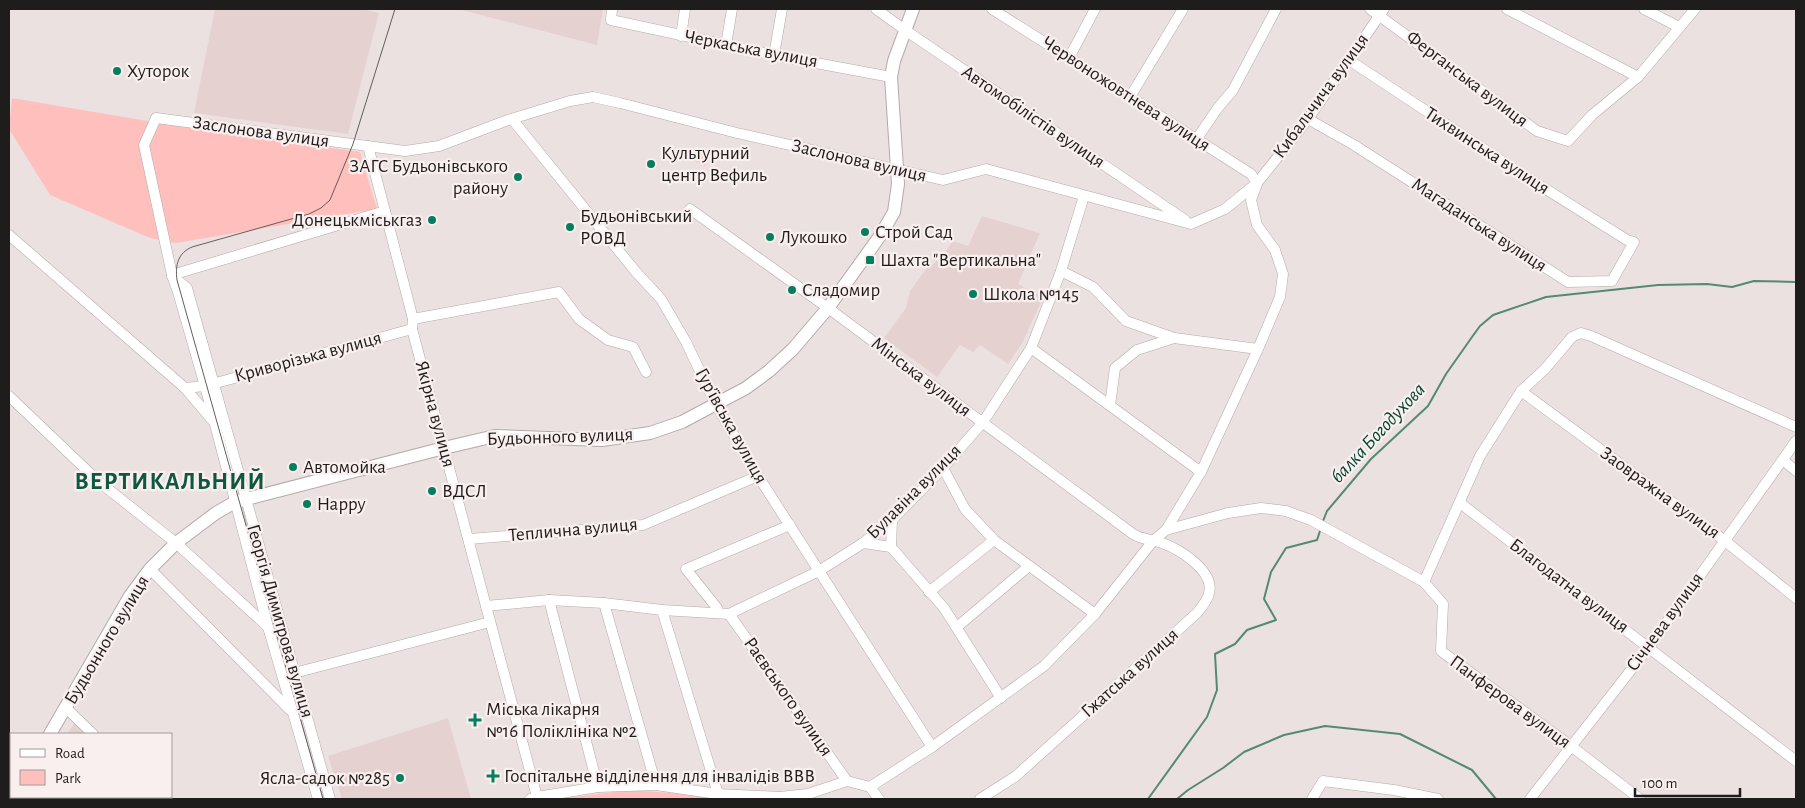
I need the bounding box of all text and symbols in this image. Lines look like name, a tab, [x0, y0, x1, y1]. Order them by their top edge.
street label: Черкаська вулиця	[683, 27, 819, 71]
street label: Ферганська вулиця	[1403, 27, 1531, 131]
street label: Кибальчича вулиця	[1270, 30, 1372, 162]
street label: Червоножовтнева вулиця	[1039, 33, 1213, 155]
place label: Хуторок	[127, 62, 189, 81]
street label: Автомобілістів вулиця	[958, 62, 1108, 172]
marker: Хуторок	[111, 65, 123, 77]
street label: Тихвинська вулиця	[1421, 104, 1553, 198]
street label: Заслонова вулиця	[191, 113, 331, 151]
street label: Заслонова вулиця	[790, 136, 928, 186]
place label: Культурний центр Вефиль	[661, 144, 767, 185]
place label: ЗАГС Будьонівського району	[349, 157, 508, 198]
marker: Культурний центр Вефиль	[645, 158, 657, 170]
marker: ЗАГС Будьонівського району	[512, 171, 524, 183]
street label: Магаданська вулиця	[1408, 174, 1550, 276]
place label: Будьонівський РОВД	[580, 207, 692, 248]
place label: Донецькміськгаз	[292, 211, 422, 230]
marker: Донецькміськгаз	[426, 214, 438, 226]
marker: Будьонівський РОВД	[564, 221, 576, 233]
place label: Строй Сад	[875, 223, 953, 242]
marker: Строй Сад	[859, 226, 871, 238]
place label: Лукошко	[780, 228, 847, 247]
marker: Лукошко	[764, 231, 776, 243]
place label: Шахта "Вертикальна"	[880, 251, 1041, 270]
marker: Шахта "Вертикальна"	[864, 254, 876, 266]
place label: Сладомир	[802, 281, 880, 300]
marker: Сладомир	[786, 284, 798, 296]
place label: Школа №145	[983, 285, 1079, 304]
marker: Школа №145	[967, 288, 979, 300]
street label: Криворізька вулиця	[232, 328, 384, 386]
street label: Мінська вулиця	[868, 333, 974, 421]
street label: Якірна вулиця	[412, 359, 458, 469]
street label: Гур’ївська вулиця	[691, 365, 771, 487]
water label: балка Богодухова	[1327, 379, 1429, 487]
street label: Будьонного вулиця	[486, 425, 634, 449]
street label: Булавіна вулиця	[863, 441, 965, 543]
street label: Заовражна вулиця	[1597, 443, 1723, 543]
place label: Автомойка	[303, 458, 386, 477]
marker: Автомойка	[287, 461, 299, 473]
district label: ВЕРТИКАЛЬНИЙ	[74, 468, 266, 494]
place label: ВДСЛ	[442, 482, 487, 501]
marker: ВДСЛ	[426, 485, 438, 497]
place label: Happy	[317, 495, 366, 514]
marker: Happy	[301, 498, 313, 510]
street label: Теплична вулиця	[508, 515, 638, 545]
street label: Георгія Димитрова вулиця	[243, 522, 317, 720]
street label: Благодатна вулиця	[1506, 535, 1632, 637]
street label: Січнева вулиця	[1623, 569, 1707, 675]
street label: Будьонного вулиця	[61, 572, 153, 708]
street label: Гжатська вулиця	[1078, 625, 1182, 721]
street label: Раєвського вулиця	[740, 634, 836, 760]
street label: Панферова вулиця	[1446, 652, 1574, 752]
place label: Міська лікарня №16 Поліклініка №2	[486, 700, 637, 741]
marker: Міська лікарня №16 Поліклініка №2	[468, 713, 482, 727]
legend	[10, 733, 172, 798]
text: Road	[55, 746, 85, 761]
scale bar	[1635, 766, 1740, 798]
place label: Госпітальне відділення для інвалідів ВВВ	[504, 767, 815, 786]
place label: Ясла-садок №285	[260, 769, 390, 788]
marker: Госпітальне відділення для інвалідів ВВВ	[486, 769, 500, 783]
text: Park	[55, 771, 81, 786]
marker: Ясла-садок №285	[394, 772, 406, 784]
text: 100 m	[1642, 776, 1677, 791]

